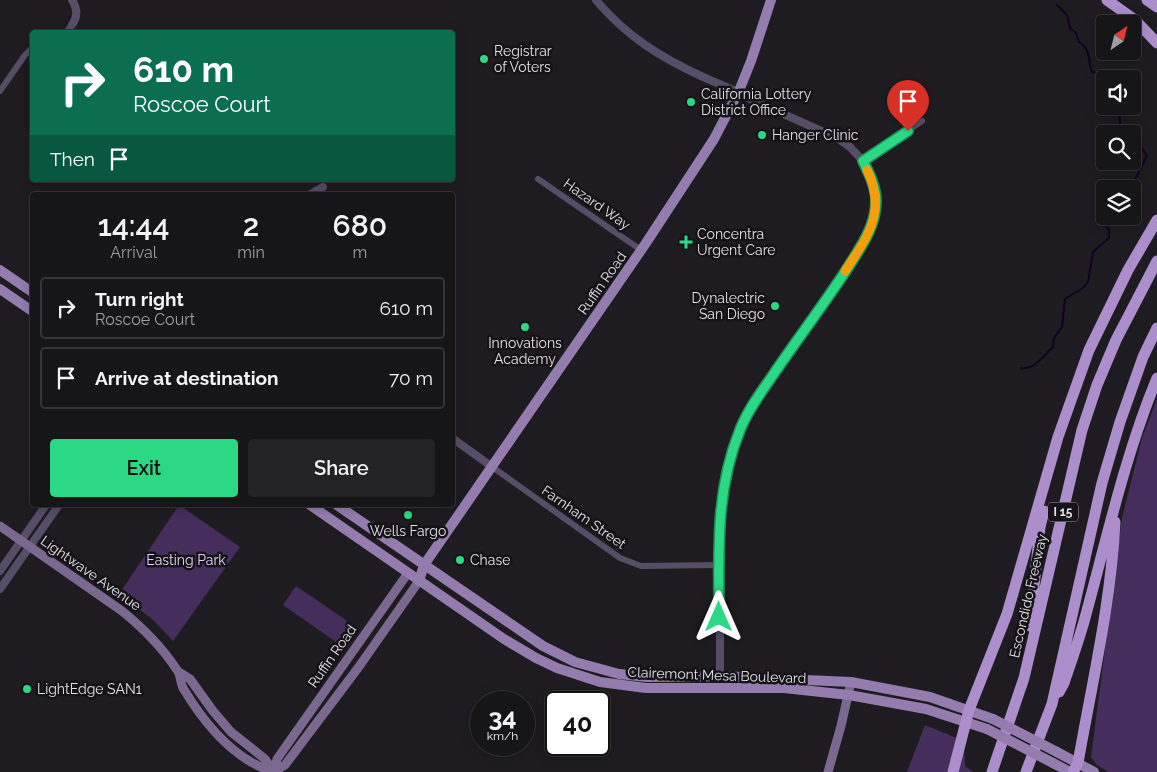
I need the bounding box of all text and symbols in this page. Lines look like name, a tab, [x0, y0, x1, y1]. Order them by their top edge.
north arrow	[1096, 15, 1141, 60]
map controls	[1096, 15, 1141, 225]
place label: Registrar of Voters	[494, 43, 552, 75]
text: 610 m	[133, 49, 234, 90]
icon: right	[50, 50, 115, 115]
marker: Registrar of Voters	[478, 53, 490, 65]
button: sound	[1096, 70, 1141, 115]
pin	[887, 80, 929, 131]
place label: California Lottery District Office	[701, 86, 812, 118]
icon: arrive	[894, 87, 922, 115]
text: Roscoe Court	[133, 91, 271, 117]
marker: California Lottery District Office	[685, 96, 697, 108]
button: search	[1096, 125, 1141, 170]
place label: Hanger Clinic	[772, 127, 859, 143]
marker: Hanger Clinic	[756, 129, 768, 141]
icon: arrive	[105, 145, 133, 173]
text: Then	[50, 148, 95, 170]
street label: Hazard Way	[561, 175, 634, 233]
button: layers	[1096, 180, 1141, 225]
text: 14:44	[98, 208, 169, 243]
text: 2	[243, 208, 259, 243]
text: 680	[333, 208, 387, 243]
place label: Concentra Urgent Care	[697, 226, 776, 258]
marker: Concentra Urgent Care	[679, 235, 693, 249]
text: Arrival	[110, 243, 157, 262]
text: min	[237, 243, 265, 262]
text: m	[352, 243, 367, 262]
street label: Ruffin Road	[575, 249, 629, 317]
text: Turn right	[95, 288, 184, 310]
place label: Dynalectric San Diego	[692, 290, 765, 322]
icon: right	[52, 294, 80, 322]
text: 610 m	[379, 297, 433, 319]
marker: Dynalectric San Diego	[769, 300, 781, 312]
text: Roscoe Court	[95, 310, 195, 329]
marker: Innovations Academy	[519, 321, 531, 333]
place label: Innovations Academy	[488, 335, 562, 367]
icon: arrive	[52, 364, 80, 392]
text: Arrive at destination	[95, 367, 279, 389]
text: 70 m	[389, 367, 433, 389]
button: Exit	[50, 439, 238, 497]
button: Share	[248, 439, 435, 497]
street label: Farnham Street	[539, 482, 629, 552]
road number: I 15	[1048, 502, 1078, 522]
marker: Wells Fargo	[402, 509, 414, 521]
place label: Wells Fargo	[370, 523, 446, 539]
street label: Lightwave Avenue	[38, 532, 144, 614]
street label: Escondido Freeway	[1006, 532, 1050, 659]
park label: Easting Park	[146, 552, 226, 568]
place label: Chase	[470, 552, 510, 568]
marker: Chase	[454, 554, 466, 566]
position arrow	[692, 590, 744, 642]
street label: Ruffin Road	[305, 622, 359, 690]
street label: Clairemont Mesa Boulevard	[627, 664, 807, 686]
place label: LightEdge SAN1	[37, 681, 142, 697]
marker: LightEdge SAN1	[21, 683, 33, 695]
speed limit sign: 40	[545, 691, 610, 756]
text: 34	[488, 702, 517, 732]
text: km/h	[487, 729, 518, 743]

